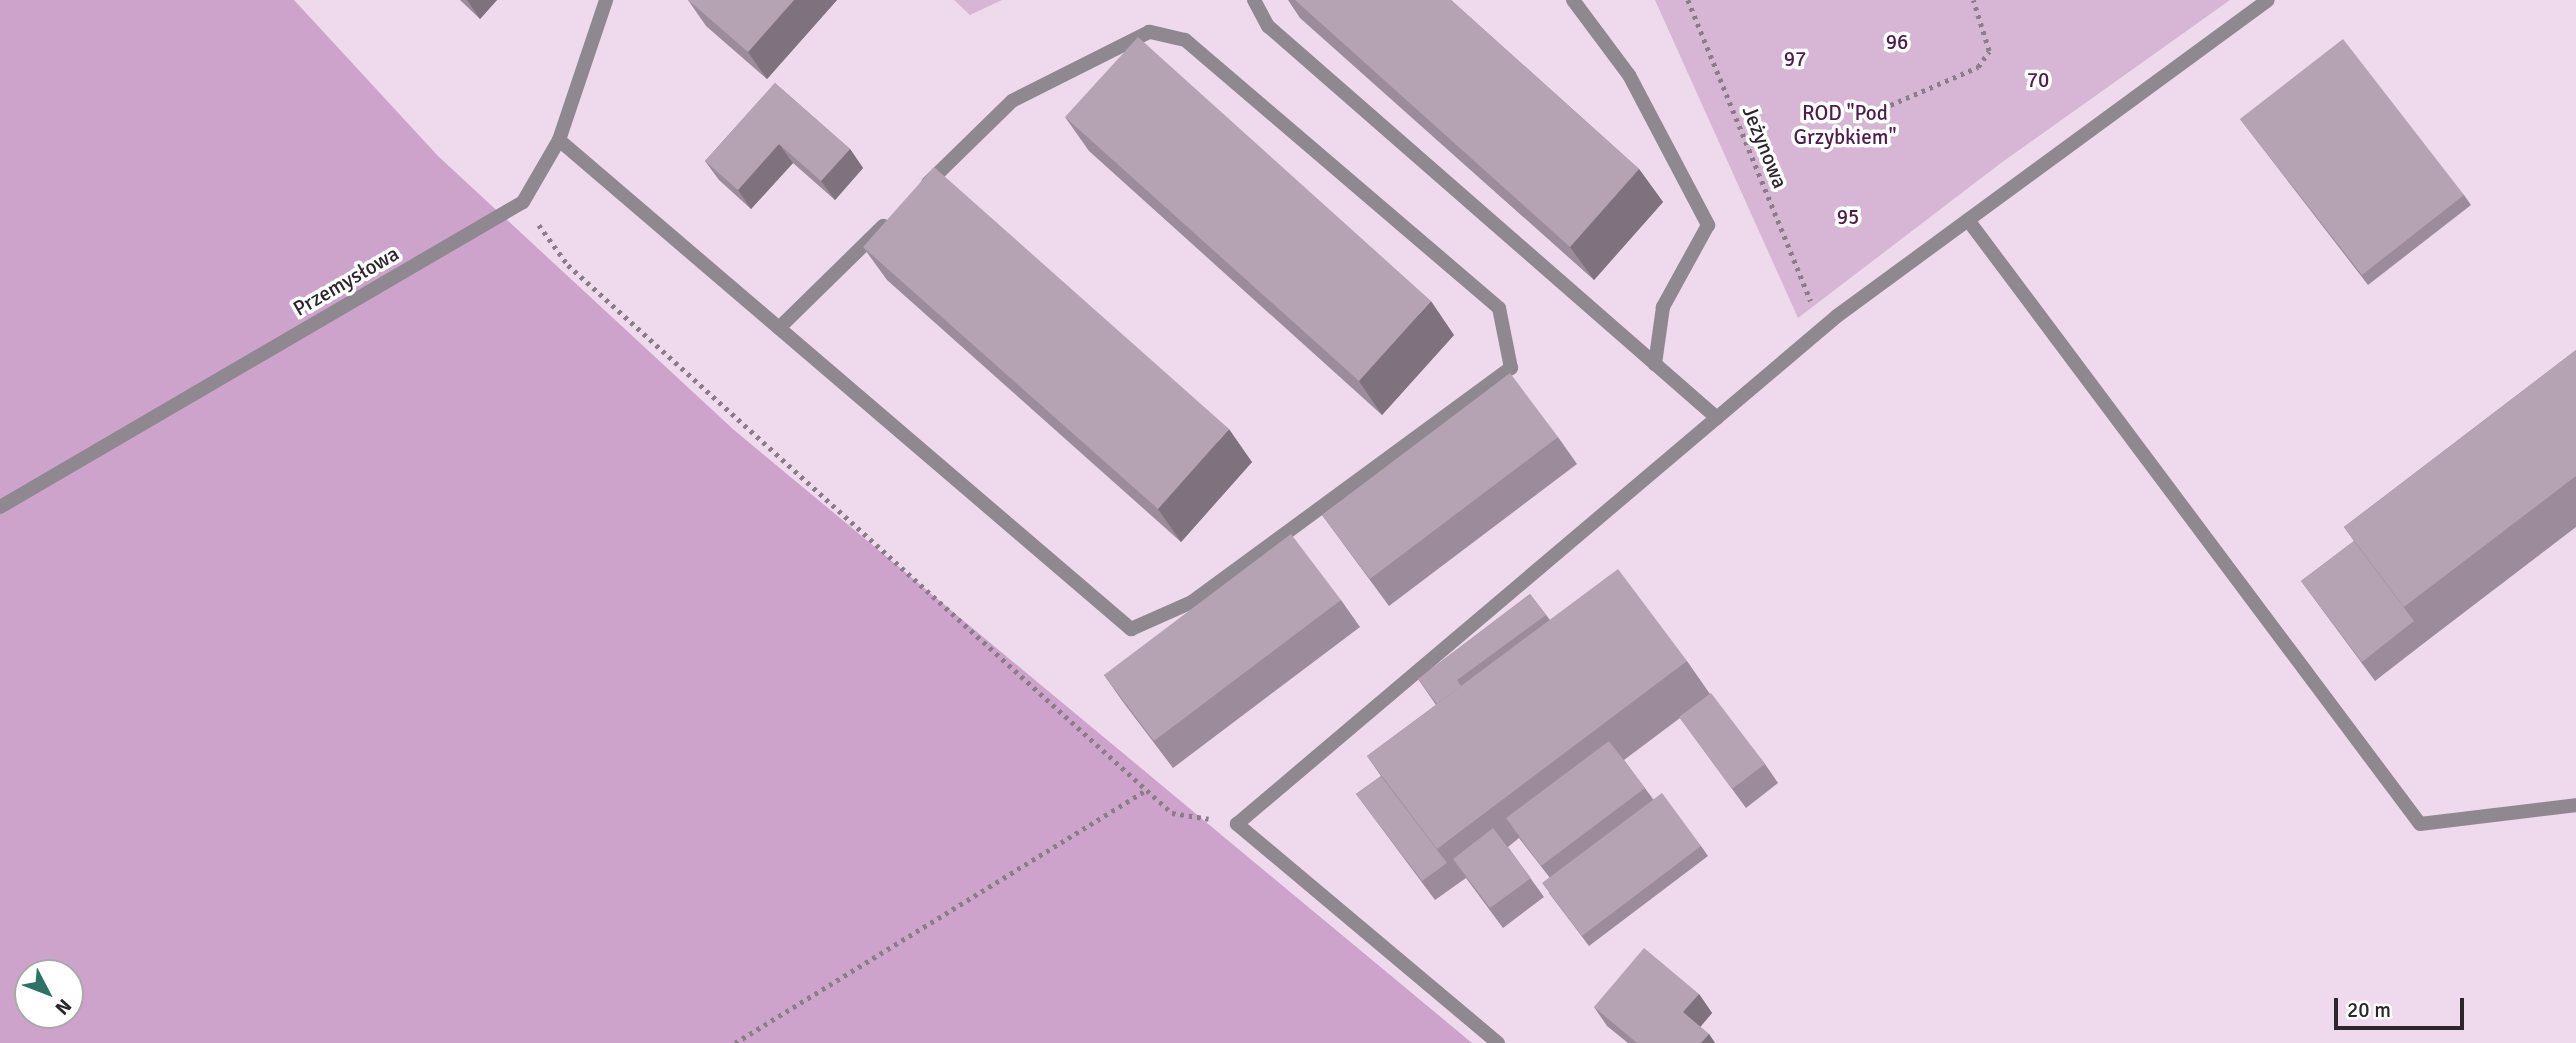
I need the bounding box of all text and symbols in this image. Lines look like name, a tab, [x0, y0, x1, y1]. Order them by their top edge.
park label: 96	[1886, 29, 1908, 55]
park label: 97	[1784, 46, 1806, 72]
park label: 70	[2027, 67, 2049, 93]
park label: ROD "Pod Grzybkiem"	[1793, 100, 1897, 150]
street label: Jeżynowa	[1737, 102, 1793, 192]
park label: 95	[1837, 204, 1859, 230]
street label: Przemysłowa	[289, 241, 403, 321]
north arrow	[14, 959, 84, 1029]
scale bar	[2338, 984, 2468, 1028]
text: N	[50, 994, 76, 1020]
text: 20 m	[2347, 997, 2391, 1023]

